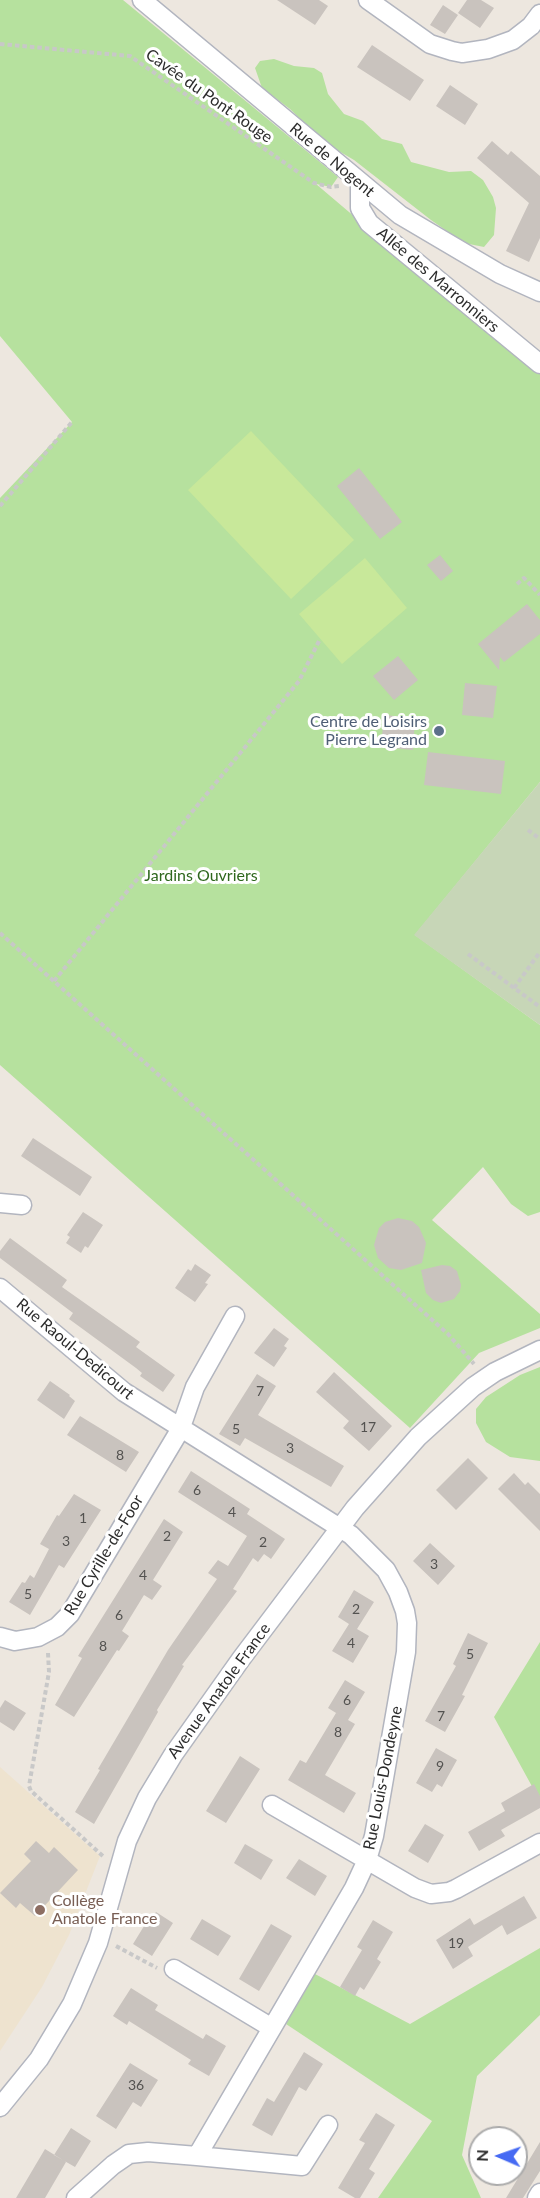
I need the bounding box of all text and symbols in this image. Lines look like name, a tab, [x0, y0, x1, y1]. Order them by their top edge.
street label: Cavée du Pont Rouge	[142, 45, 276, 147]
street label: Rue de Nogent	[286, 119, 378, 201]
street label: Allée des Marronniers	[373, 223, 503, 337]
place label: Centre de Loisirs Pierre Legrand	[310, 712, 427, 750]
marker: Centre de Loisirs Pierre Legrand	[432, 724, 446, 738]
park label: Jardins Ouvriers	[144, 866, 258, 886]
street label: Rue Raoul-Dedicourt	[12, 1294, 138, 1404]
house number: 7	[256, 1383, 264, 1399]
house number: 17	[360, 1419, 376, 1435]
house number: 5	[232, 1421, 240, 1437]
house number: 3	[286, 1440, 294, 1456]
house number: 8	[116, 1447, 124, 1463]
house number: 6	[193, 1482, 201, 1498]
street label: Rue Cyrille-de-Foor	[60, 1491, 148, 1619]
house number: 4	[228, 1504, 236, 1520]
house number: 1	[79, 1510, 87, 1526]
house number: 2	[163, 1528, 171, 1544]
house number: 3	[62, 1533, 70, 1549]
house number: 2	[259, 1534, 267, 1550]
house number: 3	[430, 1556, 438, 1572]
house number: 4	[139, 1567, 147, 1583]
house number: 5	[24, 1586, 32, 1602]
house number: 2	[352, 1601, 360, 1617]
house number: 6	[115, 1607, 123, 1623]
street label: Avenue Anatole France	[163, 1620, 275, 1762]
house number: 4	[347, 1635, 355, 1651]
house number: 8	[99, 1638, 107, 1654]
house number: 5	[466, 1646, 474, 1662]
house number: 6	[343, 1692, 351, 1708]
street label: Rue Louis-Dondeyne	[360, 1704, 406, 1852]
house number: 7	[437, 1708, 445, 1724]
house number: 8	[334, 1724, 342, 1740]
house number: 9	[436, 1758, 444, 1774]
place label: Collège Anatole France	[52, 1891, 158, 1929]
marker: Collège Anatole France	[33, 1903, 47, 1917]
house number: 19	[448, 1935, 464, 1951]
house number: 36	[128, 2077, 144, 2093]
north arrow	[468, 2126, 528, 2186]
text: N	[472, 2149, 491, 2162]

